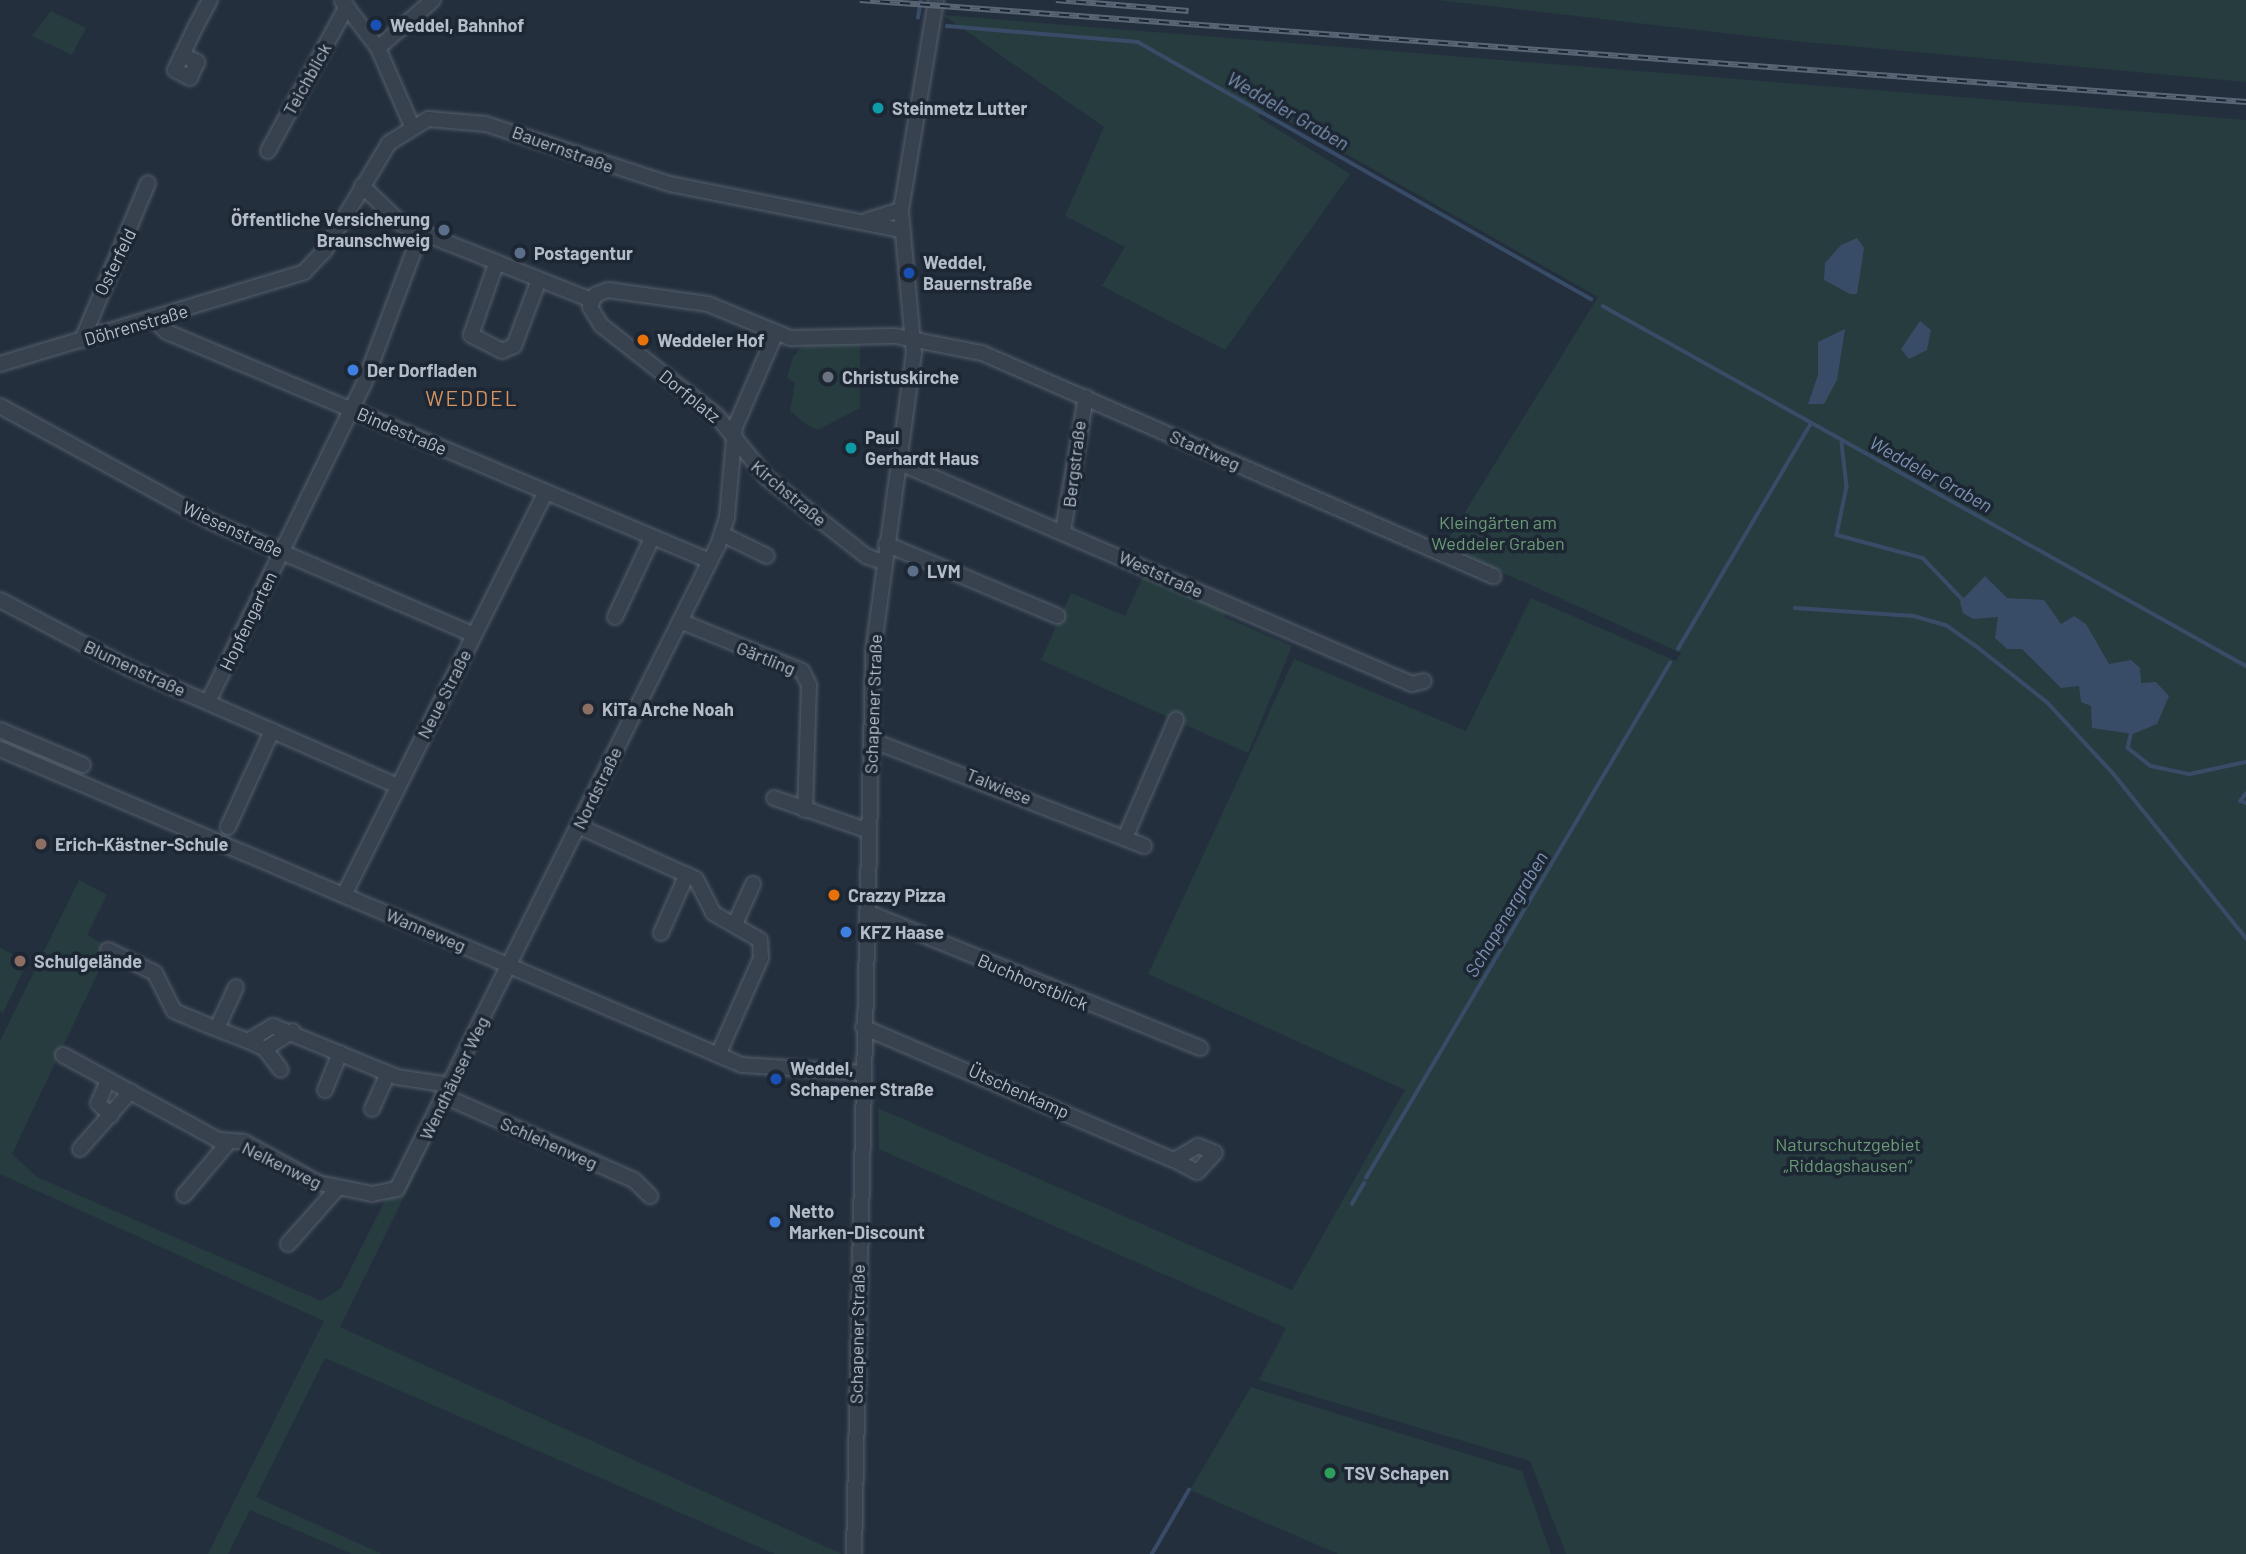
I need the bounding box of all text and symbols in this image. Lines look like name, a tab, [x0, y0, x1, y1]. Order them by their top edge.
place label: Weddel, Bahnhof	[390, 14, 524, 36]
marker: Weddel, Bahnhof	[368, 17, 384, 33]
street label: Teichblick	[278, 39, 336, 119]
water label: Weddeler Graben	[1223, 67, 1353, 155]
place label: Steinmetz Lutter	[892, 97, 1027, 119]
marker: Steinmetz Lutter	[870, 100, 886, 116]
street label: Bauernstraße	[509, 121, 617, 177]
place label: Öffentliche Versicherung Braunschweig	[231, 209, 430, 252]
marker: Öffentliche Versicherung Braunschweig	[436, 222, 452, 238]
street label: Osterfeld	[90, 225, 140, 299]
place label: Postagentur	[534, 242, 633, 264]
marker: Postagentur	[512, 245, 528, 261]
place label: Weddel, Bauernstraße	[923, 252, 1032, 294]
marker: Weddel, Bauernstraße	[901, 265, 917, 281]
street label: Döhrenstraße	[82, 300, 190, 350]
place label: Weddeler Hof	[657, 329, 764, 351]
marker: Weddeler Hof	[635, 332, 651, 348]
place label: Der Dorfladen	[367, 359, 477, 381]
marker: Der Dorfladen	[345, 362, 361, 378]
street label: Dorfplatz	[655, 365, 725, 427]
place label: Christuskirche	[842, 366, 959, 388]
marker: Christuskirche	[820, 369, 836, 385]
district label: WEDDEL	[426, 385, 518, 411]
street label: Bindestraße	[354, 402, 450, 460]
street label: Bergstraße	[1058, 419, 1090, 509]
street label: Stadtweg	[1167, 425, 1243, 475]
place label: Paul Gerhardt Haus	[865, 427, 979, 470]
water label: Weddeler Graben	[1866, 431, 1996, 517]
marker: Paul Gerhardt Haus	[843, 440, 859, 456]
street label: Kirchstraße	[747, 455, 831, 531]
street label: Wiesenstraße	[179, 496, 287, 562]
park label: Kleingärten am Weddeler Graben	[1431, 512, 1565, 554]
street label: Weststraße	[1115, 546, 1207, 602]
place label: LVM	[927, 560, 961, 582]
marker: LVM	[905, 563, 921, 579]
street label: Hopfengarten	[215, 568, 281, 674]
street label: Schapener Straße	[860, 634, 886, 774]
street label: Blumenstraße	[81, 635, 189, 701]
street label: Gärtling	[733, 636, 799, 680]
street label: Neue Straße	[412, 646, 476, 742]
place label: KiTa Arche Noah	[602, 698, 734, 720]
marker: KiTa Arche Noah	[580, 701, 596, 717]
street label: Nordstraße	[568, 743, 626, 833]
street label: Talwiese	[963, 763, 1035, 809]
place label: Erich-Kästner-Schule	[55, 833, 228, 855]
marker: Erich-Kästner-Schule	[33, 836, 49, 852]
water label: Schapenergraben	[1460, 847, 1552, 981]
place label: Crazzy Pizza	[848, 884, 946, 906]
marker: Crazzy Pizza	[826, 887, 842, 903]
street label: Wanneweg	[383, 904, 469, 956]
place label: KFZ Haase	[860, 921, 944, 943]
marker: KFZ Haase	[838, 924, 854, 940]
street label: Buchhorstblick	[975, 949, 1091, 1015]
place label: Schulgelände	[34, 950, 142, 972]
marker: Schulgelände	[12, 953, 28, 969]
street label: Wendhäuser Weg	[415, 1013, 493, 1143]
place label: Weddel, Schapener Straße	[790, 1058, 934, 1100]
street label: Ütschenkamp	[965, 1059, 1073, 1123]
marker: Weddel, Schapener Straße	[768, 1071, 784, 1087]
street label: Schlehenweg	[497, 1112, 601, 1174]
park label: Naturschutzgebiet „Riddagshausen“	[1775, 1134, 1921, 1176]
street label: Nelkenweg	[239, 1137, 325, 1193]
place label: Netto Marken-Discount	[789, 1201, 925, 1244]
marker: Netto Marken-Discount	[767, 1214, 783, 1230]
street label: Schapener Straße	[845, 1264, 869, 1404]
place label: TSV Schapen	[1344, 1462, 1449, 1484]
marker: TSV Schapen	[1322, 1465, 1338, 1481]

